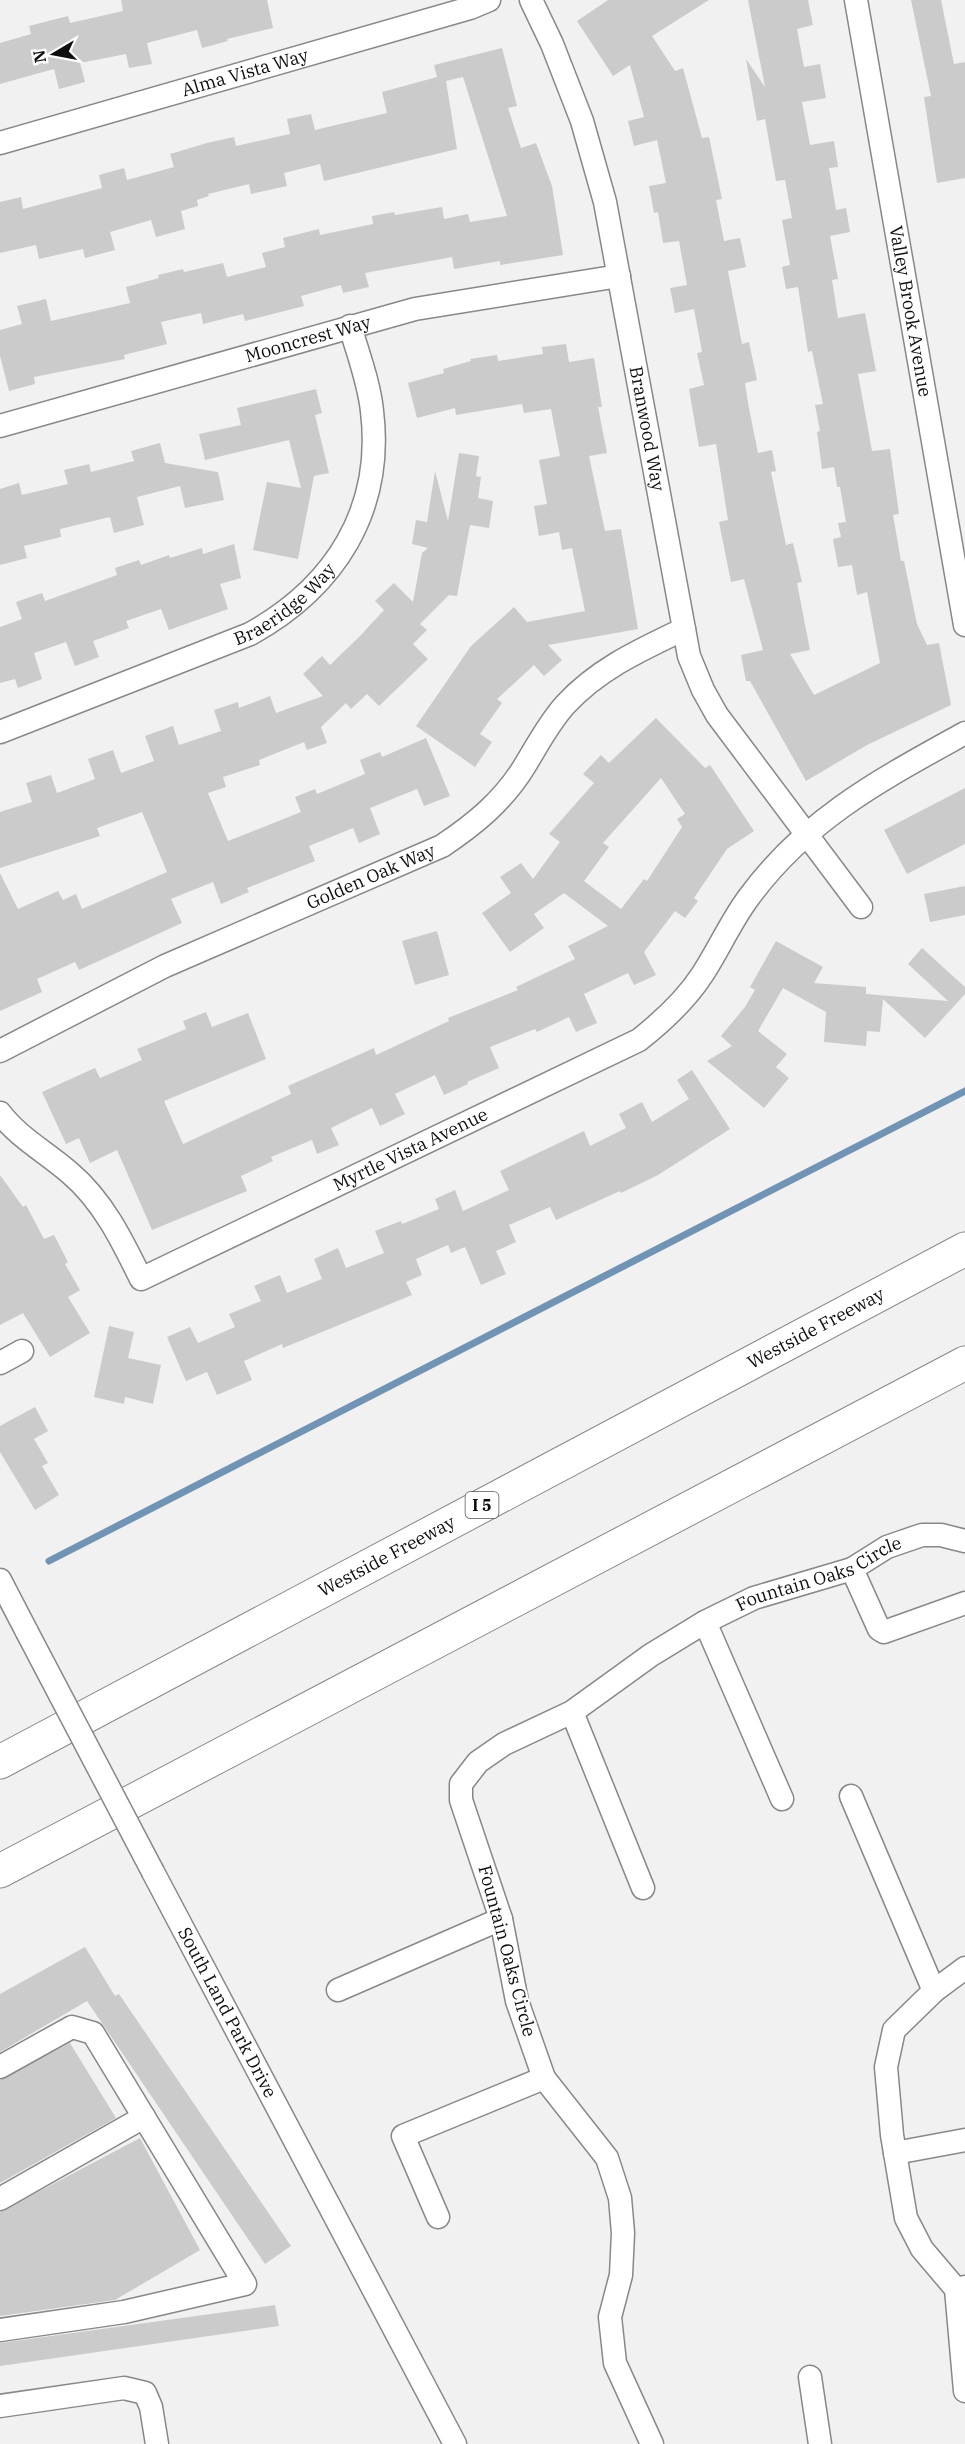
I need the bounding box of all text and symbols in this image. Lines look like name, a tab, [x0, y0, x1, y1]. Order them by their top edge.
north arrow	[24, 24, 84, 84]
street label: Alma Vista Way	[179, 43, 311, 101]
text: N	[28, 49, 50, 65]
street label: Valley Brook Avenue	[885, 224, 937, 399]
street label: Mooncrest Way	[242, 310, 374, 367]
street label: Branwood Way	[625, 364, 670, 493]
street label: Braeridge Way	[231, 558, 340, 650]
street label: Golden Oak Way	[303, 838, 439, 914]
street label: Myrtle Vista Avenue	[329, 1102, 491, 1196]
street label: Westside Freeway	[743, 1282, 888, 1374]
road number: I 5	[466, 1492, 498, 1518]
street label: Westside Freeway	[314, 1510, 459, 1602]
street label: Fountain Oaks Circle	[732, 1531, 904, 1616]
street label: Fountain Oaks Circle	[474, 1863, 541, 2039]
street label: South Land Park Drive	[173, 1923, 282, 2102]

